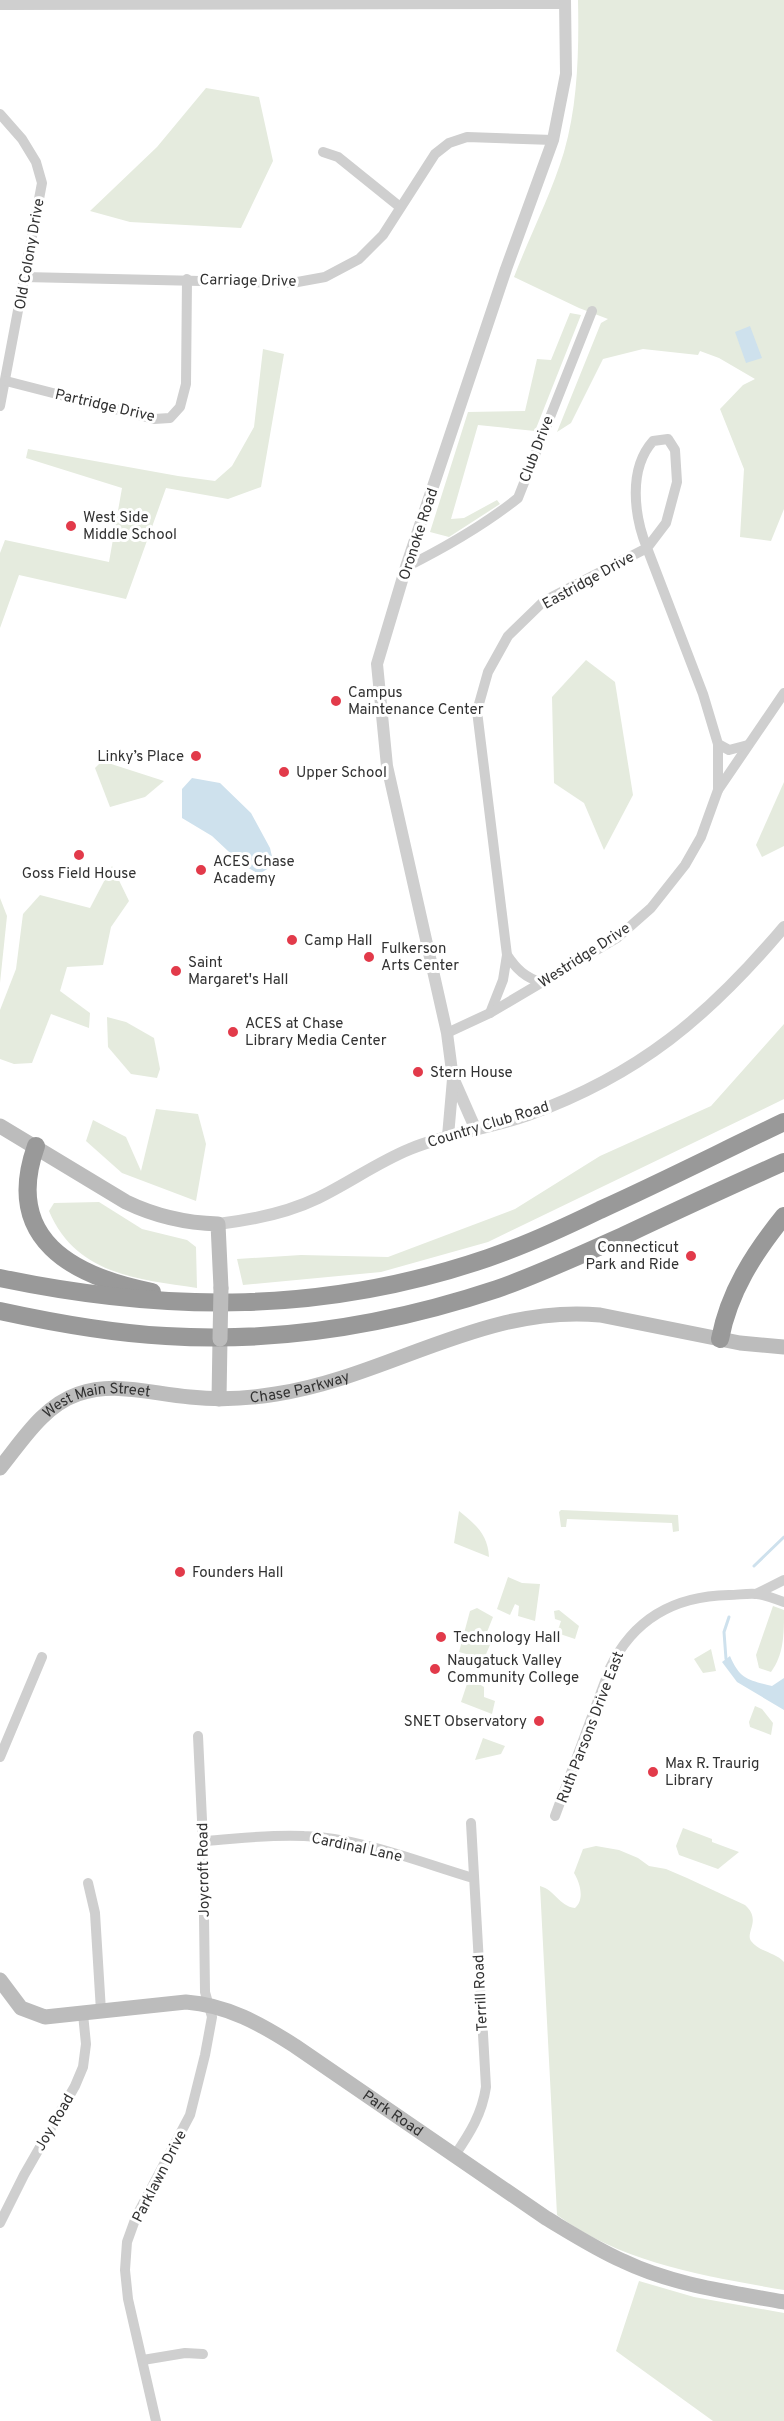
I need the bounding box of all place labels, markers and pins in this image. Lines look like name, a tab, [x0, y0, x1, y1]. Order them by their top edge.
place label: West Side Middle School	[83, 509, 177, 545]
marker: West Side Middle School	[64, 519, 78, 533]
place label: Campus Maintenance Center	[348, 684, 484, 720]
marker: Campus Maintenance Center	[329, 694, 343, 708]
place label: Linky’s Place	[97, 748, 184, 767]
marker: Linky’s Place	[189, 749, 203, 763]
place label: Upper School	[296, 764, 387, 783]
marker: Upper School	[277, 765, 291, 779]
marker: Goss Field House	[72, 848, 86, 862]
place label: ACES Chase Academy	[213, 853, 295, 889]
marker: ACES Chase Academy	[194, 863, 208, 877]
place label: Goss Field House	[22, 865, 136, 884]
place label: Camp Hall	[304, 932, 373, 951]
marker: Camp Hall	[285, 933, 299, 947]
place label: Fulkerson Arts Center	[381, 940, 459, 976]
marker: Fulkerson Arts Center	[362, 950, 376, 964]
place label: Saint Margaret's Hall	[188, 954, 288, 990]
marker: Saint Margaret's Hall	[169, 964, 183, 978]
place label: ACES at Chase Library Media Center	[245, 1015, 387, 1051]
marker: ACES at Chase Library Media Center	[226, 1025, 240, 1039]
place label: Stern House	[430, 1064, 513, 1083]
marker: Stern House	[411, 1065, 425, 1079]
place label: Connecticut Park and Ride	[586, 1239, 679, 1275]
marker: Connecticut Park and Ride	[684, 1249, 698, 1263]
place label: Founders Hall	[192, 1564, 284, 1583]
marker: Founders Hall	[173, 1565, 187, 1579]
place label: Technology Hall	[453, 1629, 560, 1648]
marker: Technology Hall	[434, 1630, 448, 1644]
place label: Naugatuck Valley Community College	[447, 1652, 579, 1688]
marker: Naugatuck Valley Community College	[428, 1662, 442, 1676]
place label: SNET Observatory	[404, 1713, 527, 1732]
marker: SNET Observatory	[532, 1714, 546, 1728]
place label: Max R. Traurig Library	[665, 1755, 759, 1791]
marker: Max R. Traurig Library	[646, 1765, 660, 1779]

